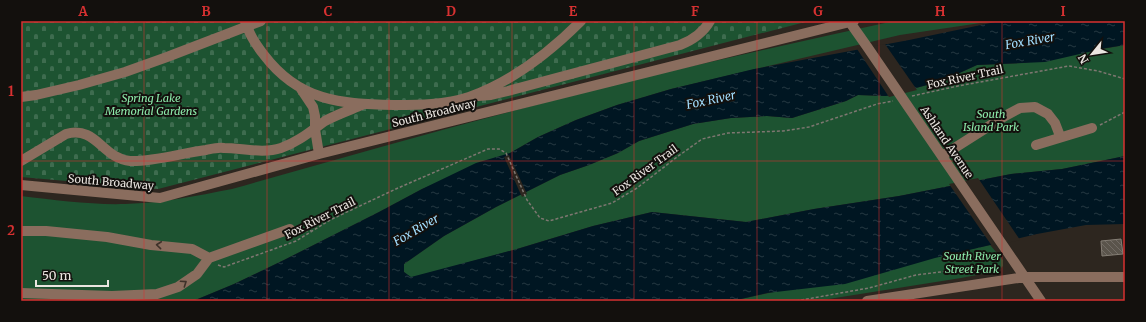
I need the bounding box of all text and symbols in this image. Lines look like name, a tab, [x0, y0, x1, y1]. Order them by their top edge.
text: A	[77, 3, 88, 20]
text: B	[201, 3, 211, 20]
text: C	[324, 3, 333, 20]
text: D	[446, 3, 456, 20]
text: E	[569, 3, 578, 20]
text: F	[691, 3, 699, 20]
text: G	[813, 3, 823, 20]
text: H	[935, 3, 946, 20]
text: I	[1060, 3, 1066, 20]
water label: Fox River	[1003, 29, 1057, 52]
north arrow	[1072, 34, 1112, 74]
text: N	[1075, 51, 1092, 66]
street label: Fox River Trail	[926, 62, 1005, 92]
text: 1	[8, 83, 14, 100]
water label: Fox River	[684, 87, 738, 112]
park label: Spring Lake Memorial Gardens	[104, 91, 197, 118]
street label: South Broadway	[390, 96, 478, 130]
street label: Ashland Avenue	[917, 102, 977, 181]
park label: South Island Park	[963, 107, 1019, 134]
street label: Fox River Trail	[610, 141, 681, 198]
street label: South Broadway	[67, 171, 155, 193]
street label: Fox River Trail	[282, 194, 358, 242]
water label: Fox River	[389, 210, 442, 249]
text: 2	[7, 222, 15, 239]
one-way arrow	[156, 241, 162, 250]
park label: South River Street Park	[943, 249, 1001, 276]
scale bar	[36, 262, 108, 288]
text: 50 m	[42, 268, 71, 283]
one-way arrow	[179, 281, 186, 288]

